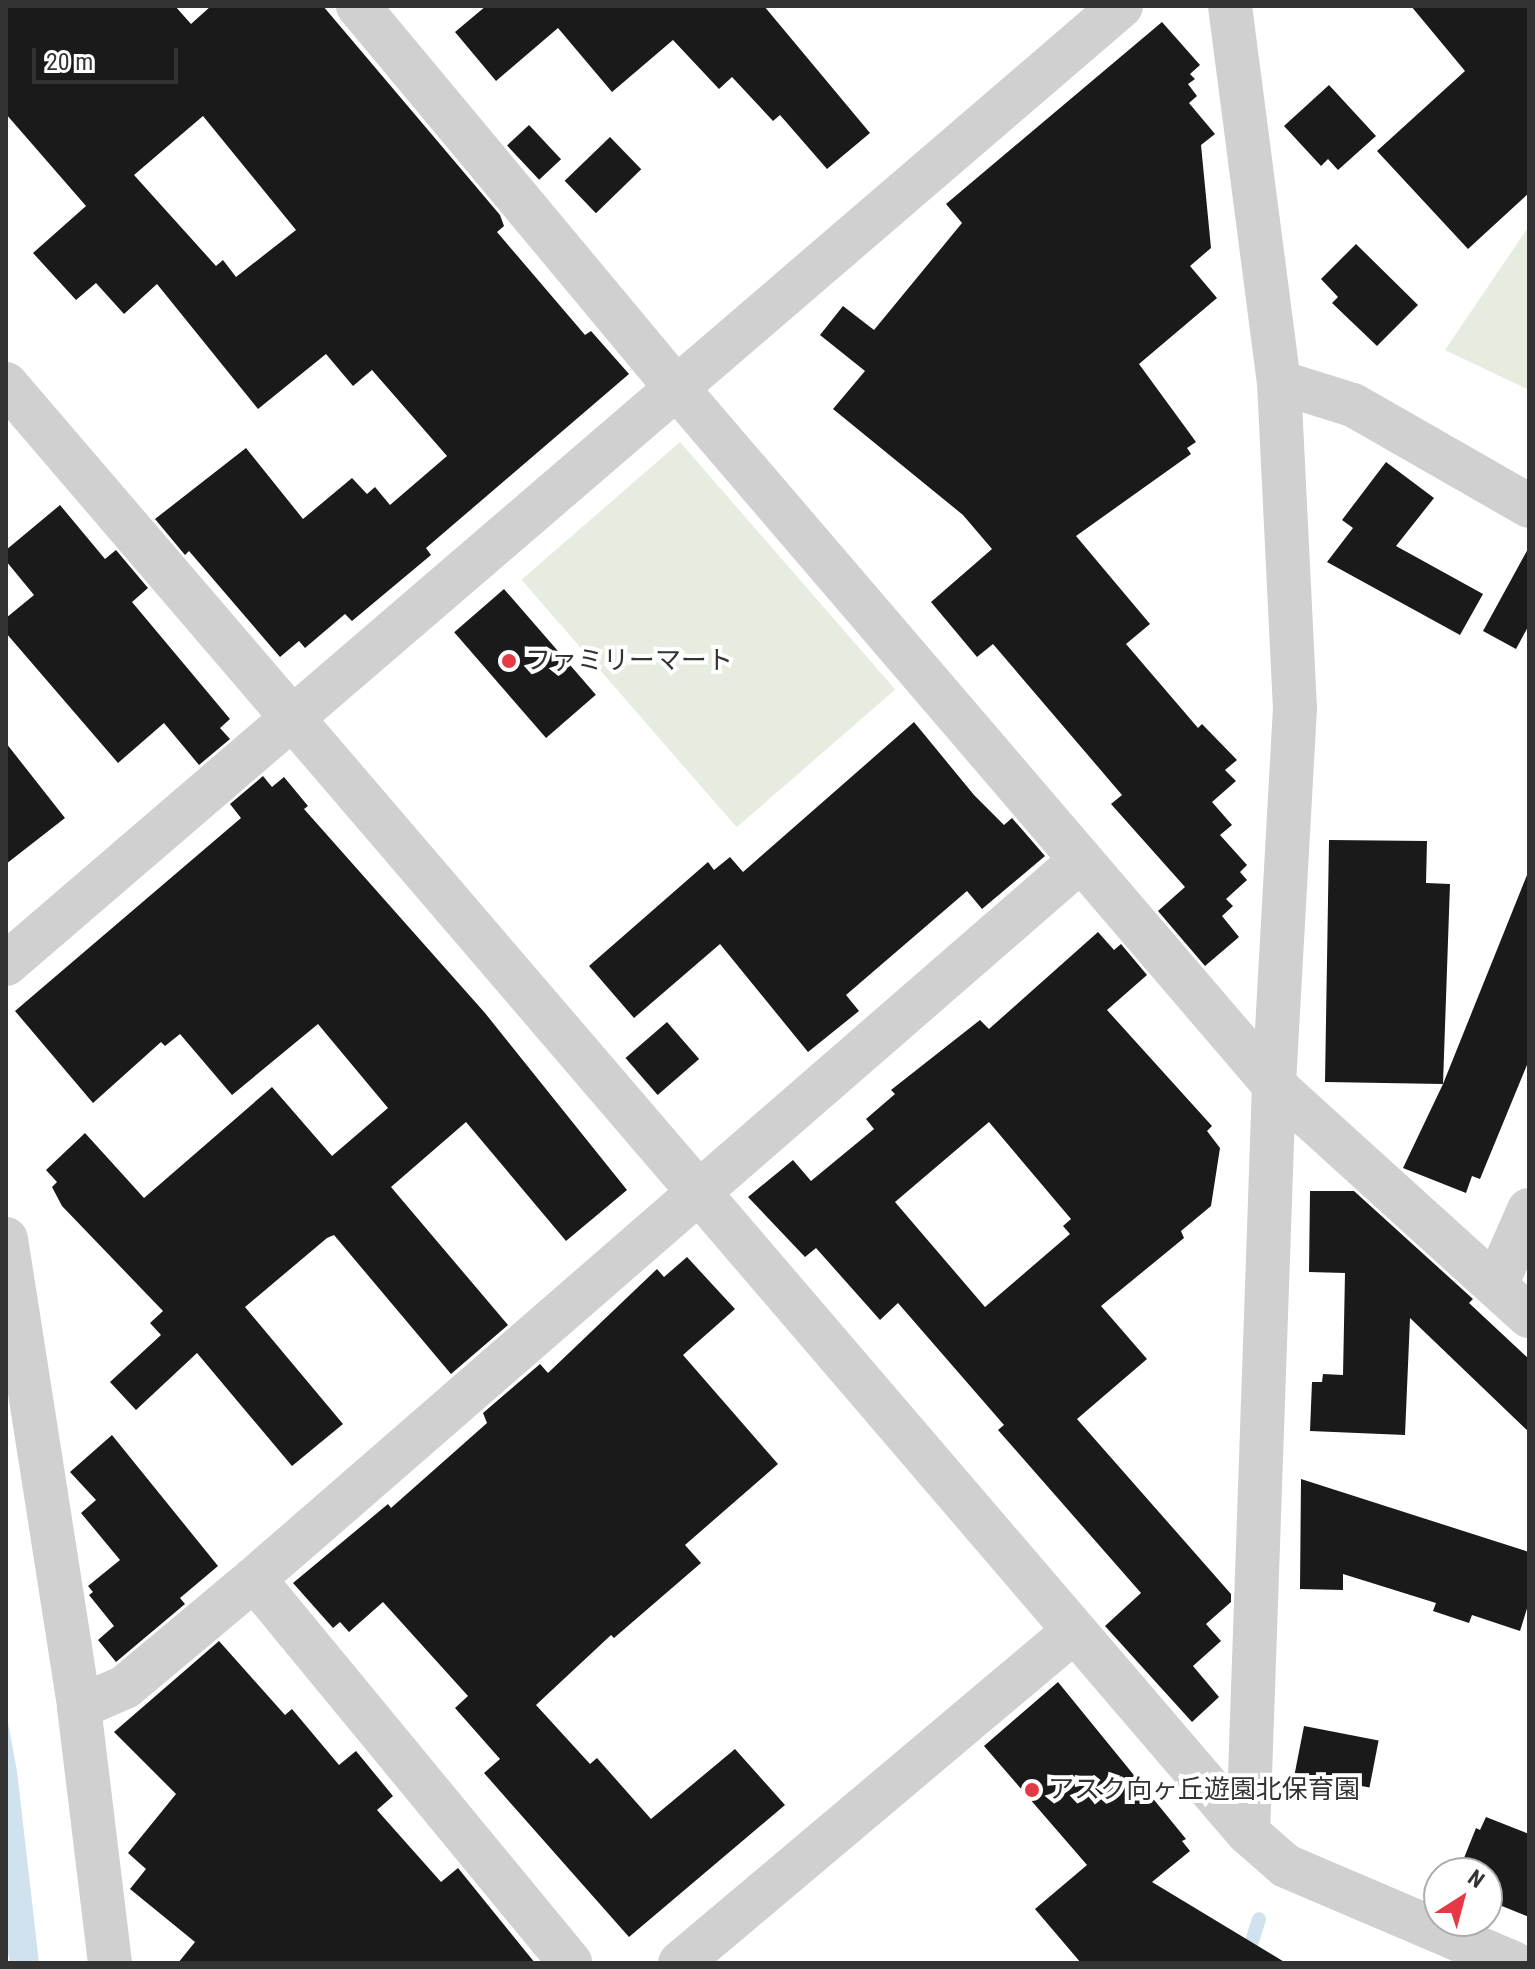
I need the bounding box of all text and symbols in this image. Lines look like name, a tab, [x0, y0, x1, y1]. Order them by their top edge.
scale bar	[36, 32, 182, 82]
text: 20 m	[46, 48, 93, 76]
place label: ファミリーマート	[525, 645, 733, 677]
marker: ファミリーマート	[500, 652, 518, 670]
place label: アスク向ヶ丘遊園北保育園	[1048, 1774, 1360, 1806]
marker: アスク向ヶ丘遊園北保育園	[1023, 1781, 1041, 1799]
north arrow	[1423, 1857, 1503, 1937]
text: N	[1463, 1865, 1489, 1893]

